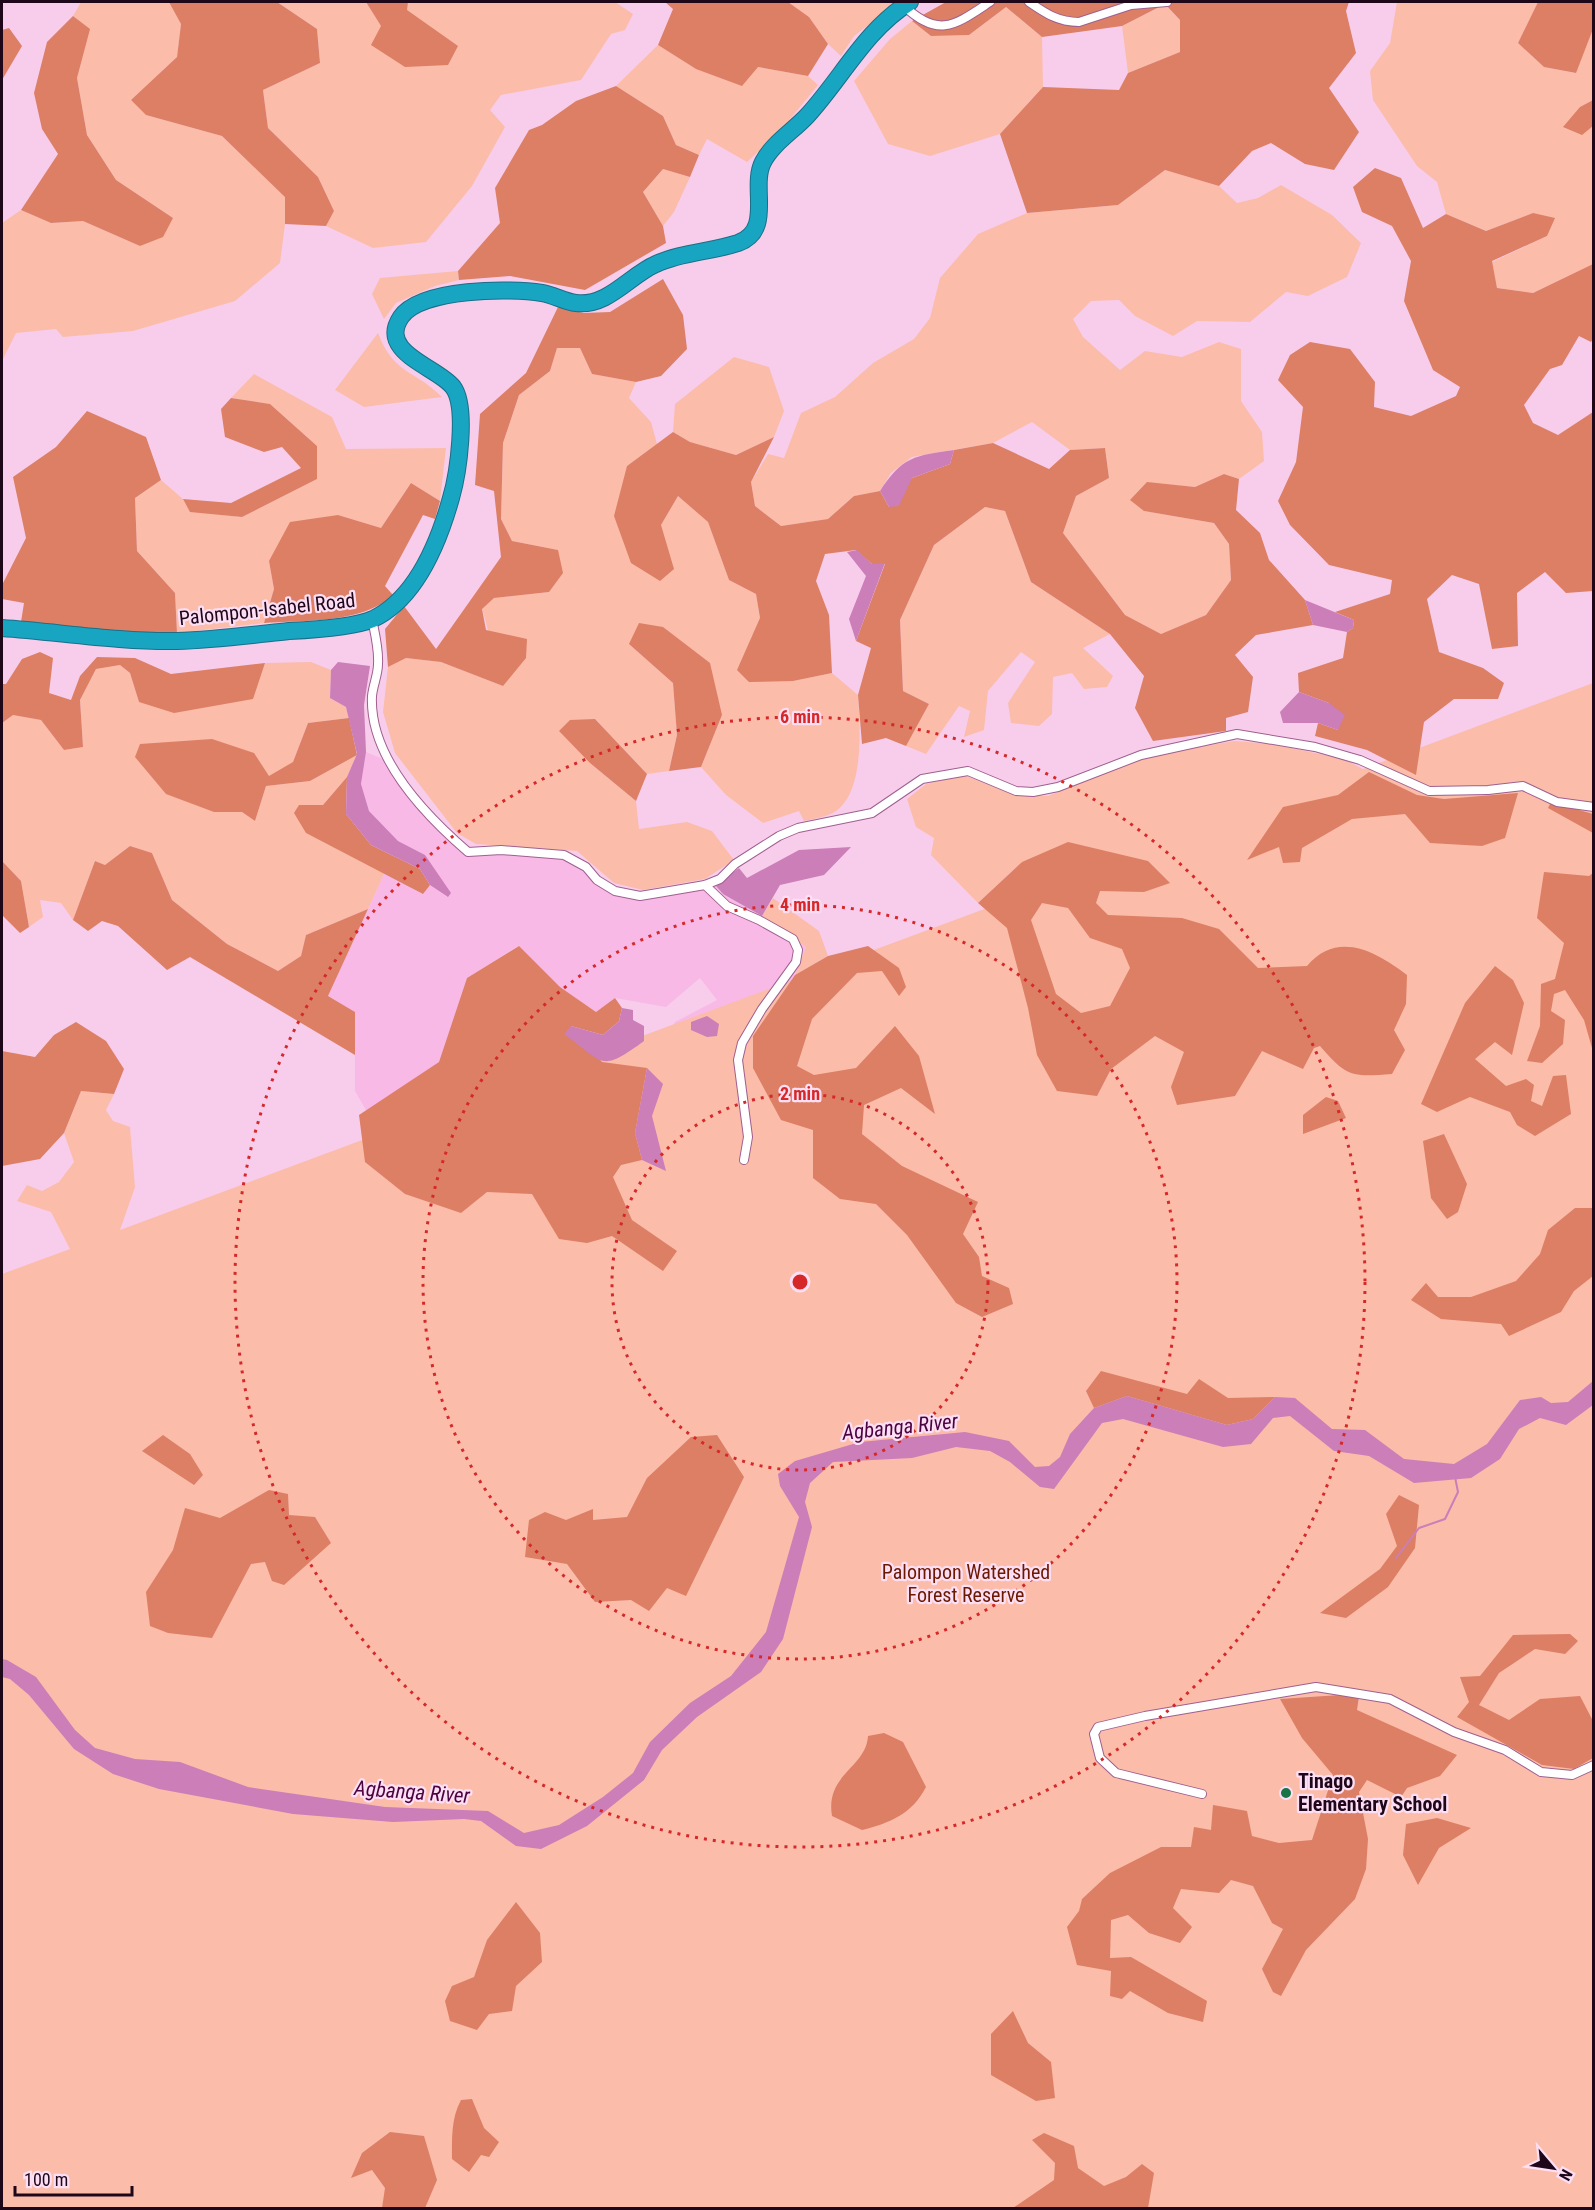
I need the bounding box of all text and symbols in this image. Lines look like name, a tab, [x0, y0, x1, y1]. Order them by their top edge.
street label: Palompon-Isabel Road	[178, 588, 356, 630]
text: 6 min	[780, 706, 820, 727]
text: 4 min	[780, 894, 820, 915]
text: 2 min	[780, 1083, 820, 1104]
centre of rings	[790, 1272, 810, 1292]
water label: Agbanga River	[840, 1409, 960, 1445]
park label: Palompon Watershed Forest Reserve	[882, 1560, 1050, 1607]
place label: Tinago Elementary School	[1298, 1769, 1447, 1816]
water label: Agbanga River	[352, 1776, 471, 1808]
marker: Tinago Elementary School	[1279, 1786, 1293, 1800]
north arrow	[1523, 2138, 1583, 2198]
scale bar	[15, 2159, 132, 2197]
text: N	[1555, 2166, 1576, 2184]
text: 100 m	[24, 2169, 68, 2190]

